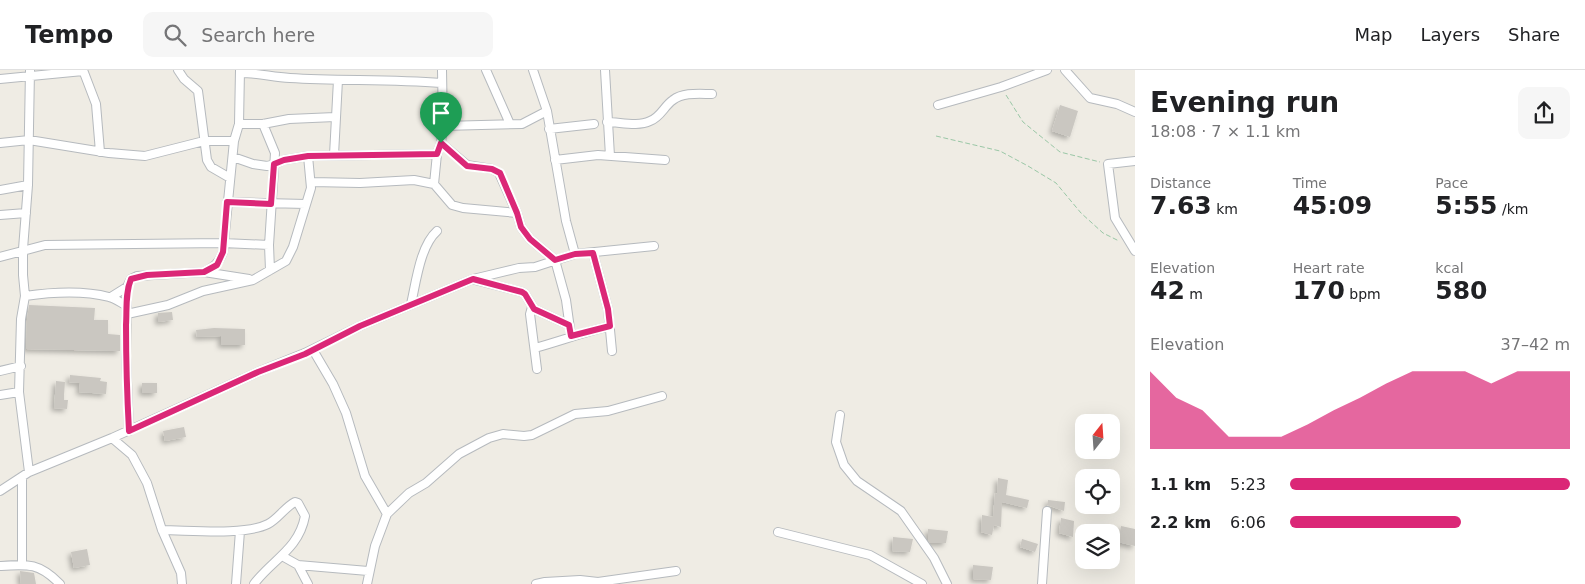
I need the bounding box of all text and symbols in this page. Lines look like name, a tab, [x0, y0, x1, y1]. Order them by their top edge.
search box	[143, 12, 493, 57]
text: Tempo	[25, 21, 113, 49]
icon: search	[161, 21, 189, 49]
text: Search here	[201, 24, 315, 46]
text: Map	[1354, 24, 1392, 45]
text: Layers	[1420, 24, 1480, 45]
text: Share	[1508, 24, 1560, 45]
text: Evening run	[1150, 86, 1339, 119]
button: share	[1518, 87, 1570, 139]
pin	[420, 92, 462, 143]
icon: arrive	[427, 99, 455, 127]
text: 18:08 · 7 × 1.1 km	[1150, 122, 1301, 141]
text: Distance	[1150, 175, 1211, 191]
text: Time	[1293, 175, 1327, 191]
text: Pace	[1435, 175, 1468, 191]
text: 7.63	[1150, 191, 1212, 220]
text: 45:09	[1293, 191, 1372, 220]
text: 5:55	[1435, 191, 1498, 220]
text: km	[1212, 201, 1238, 217]
text: /km	[1498, 201, 1528, 217]
text: Elevation	[1150, 260, 1215, 276]
text: Heart rate	[1293, 260, 1365, 276]
text: kcal	[1435, 260, 1464, 276]
text: 42	[1150, 276, 1185, 305]
text: 170	[1293, 276, 1345, 305]
text: 580	[1435, 276, 1488, 305]
text: m	[1185, 286, 1203, 302]
text: bpm	[1345, 286, 1381, 302]
text: Elevation	[1150, 335, 1224, 354]
text: 37–42 m	[1501, 335, 1570, 354]
north arrow	[1075, 414, 1120, 459]
map controls	[1075, 414, 1120, 569]
button: locate	[1075, 469, 1120, 514]
text: 1.1 km	[1150, 475, 1211, 494]
text: 5:23	[1230, 475, 1266, 494]
text: 2.2 km	[1150, 513, 1211, 532]
text: 6:06	[1230, 513, 1266, 532]
button: layers	[1075, 524, 1120, 569]

